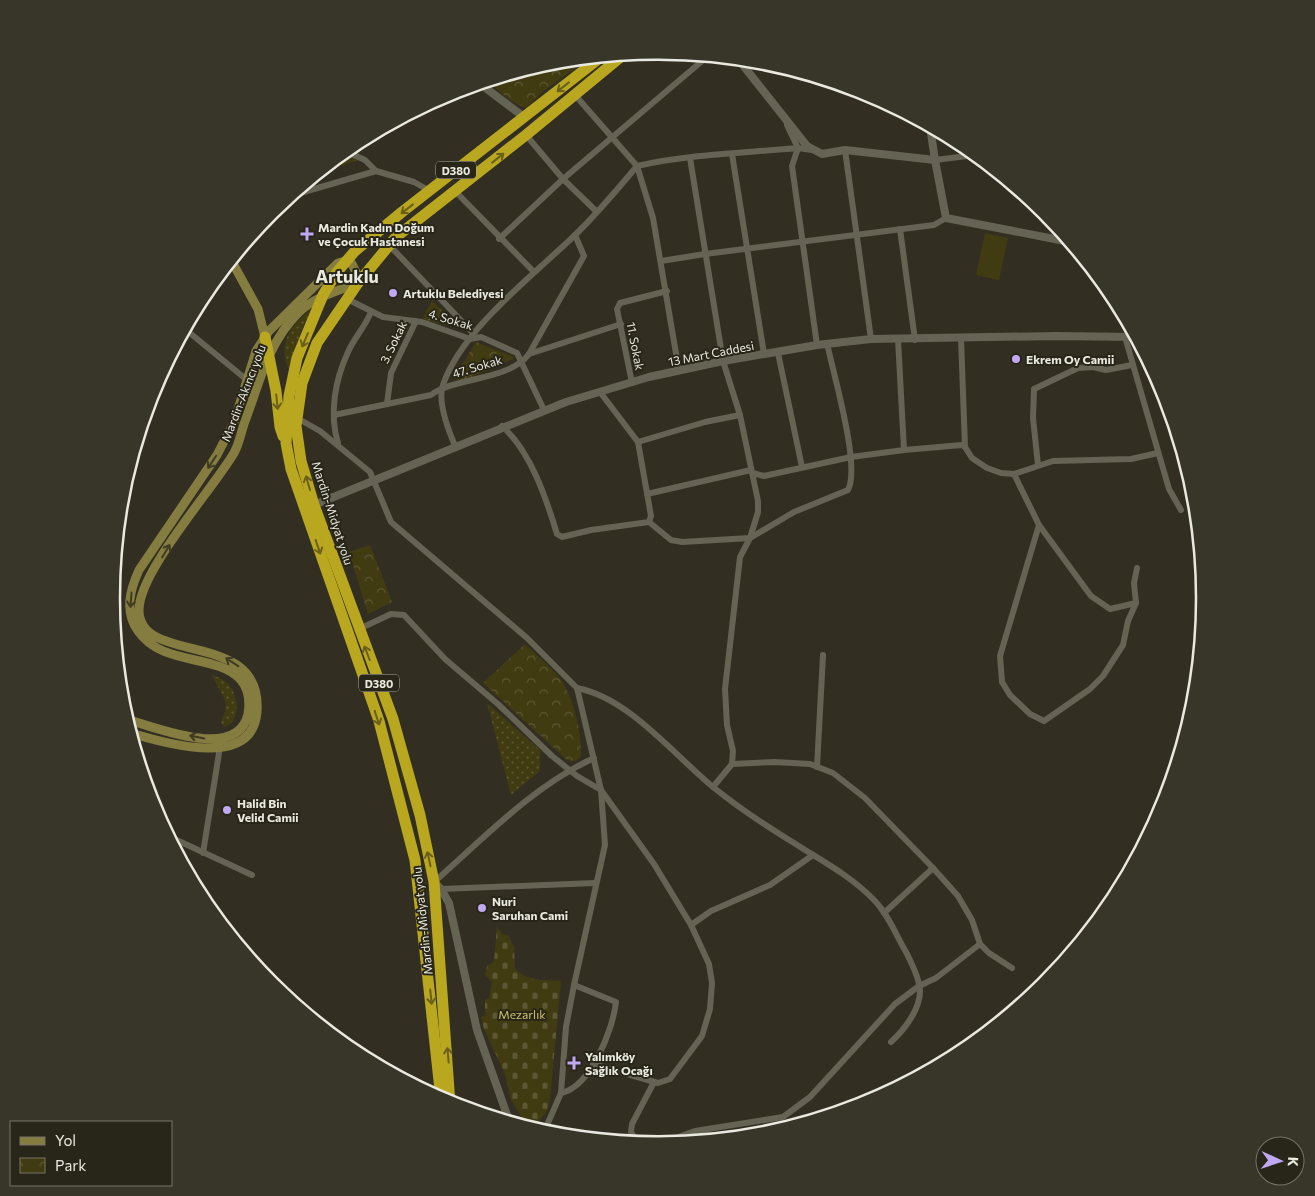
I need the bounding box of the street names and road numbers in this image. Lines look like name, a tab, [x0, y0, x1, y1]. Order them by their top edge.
road number: D380	[436, 162, 476, 178]
street label: 4. Sokak	[427, 306, 475, 333]
street label: 3. Sokak	[377, 318, 409, 365]
street label: 11. Sokak	[624, 321, 648, 372]
street label: 13 Mart Caddesi	[667, 338, 755, 368]
street label: Mardin-Akıncı yolu	[218, 342, 268, 444]
street label: 47. Sokak	[451, 352, 504, 380]
street label: Mardin-Midyat yolu	[310, 459, 356, 567]
road number: D380	[359, 674, 399, 691]
street label: Mardin-Midyat yolu	[409, 866, 435, 976]

